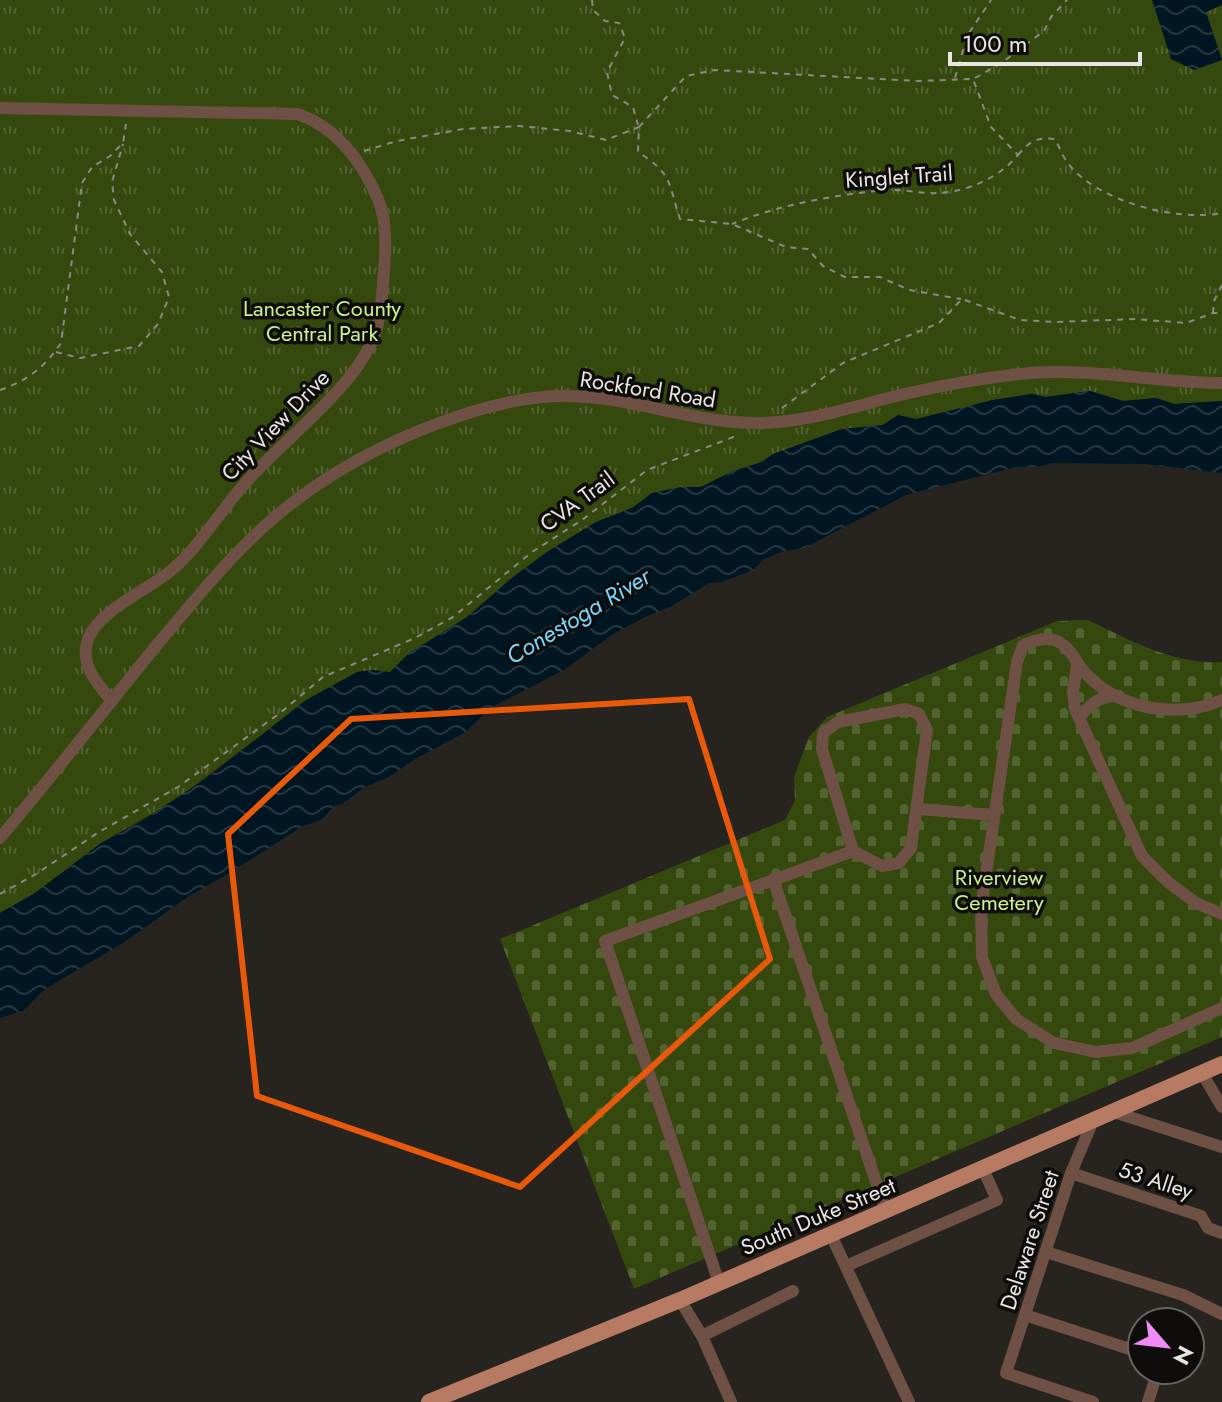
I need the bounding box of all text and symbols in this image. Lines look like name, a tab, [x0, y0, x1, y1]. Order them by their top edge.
scale bar	[950, 16, 1140, 66]
text: 100 m	[962, 26, 1028, 61]
street label: Kinglet Trail	[844, 156, 954, 196]
park label: Lancaster County Central Park	[243, 292, 401, 349]
street label: City View Drive	[213, 362, 337, 488]
street label: Rockford Road	[578, 362, 718, 416]
street label: CVA Trail	[533, 463, 621, 539]
water label: Conestoga River	[499, 558, 659, 673]
park label: Riverview Cemetery	[954, 861, 1044, 918]
street label: 53 Alley	[1115, 1153, 1198, 1207]
street label: Delaware Street	[991, 1165, 1067, 1314]
street label: South Duke Street	[736, 1169, 901, 1263]
north arrow	[1126, 1306, 1206, 1386]
text: N	[1165, 1340, 1202, 1371]

